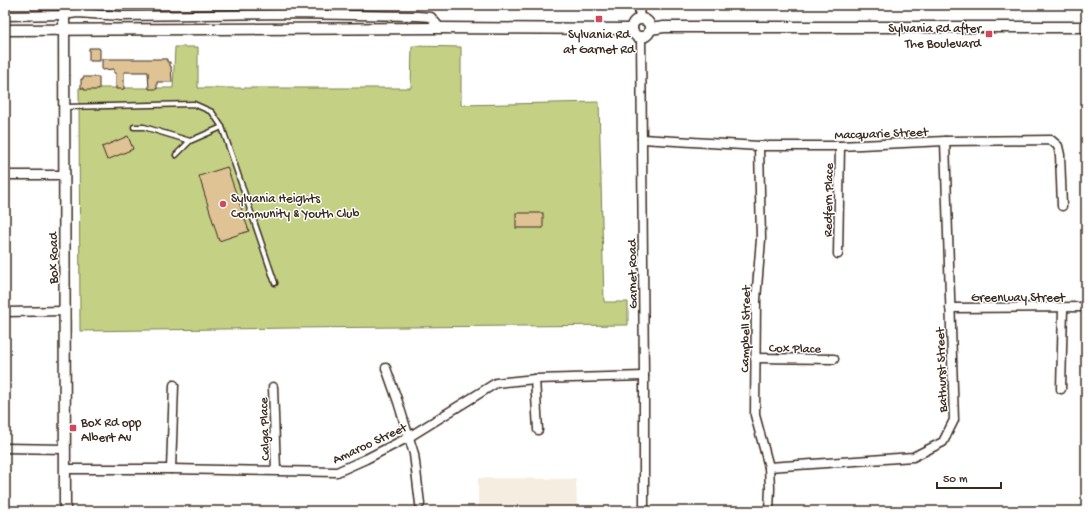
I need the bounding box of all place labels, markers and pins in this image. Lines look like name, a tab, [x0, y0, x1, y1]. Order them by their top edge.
marker: Sylvania Rd at Garnet Rd	[594, 14, 604, 24]
place label: Sylvania Rd after The Boulevard	[888, 22, 982, 52]
place label: Sylvania Rd at Garnet Rd	[563, 28, 636, 58]
marker: Sylvania Rd after The Boulevard	[984, 29, 994, 39]
place label: Sylvania Heights Community & Youth Club	[231, 192, 359, 222]
marker: Sylvania Heights Community & Youth Club	[218, 199, 228, 209]
place label: Box Rd opp Albert Av	[80, 416, 142, 446]
marker: Box Rd opp Albert Av	[68, 423, 78, 433]

